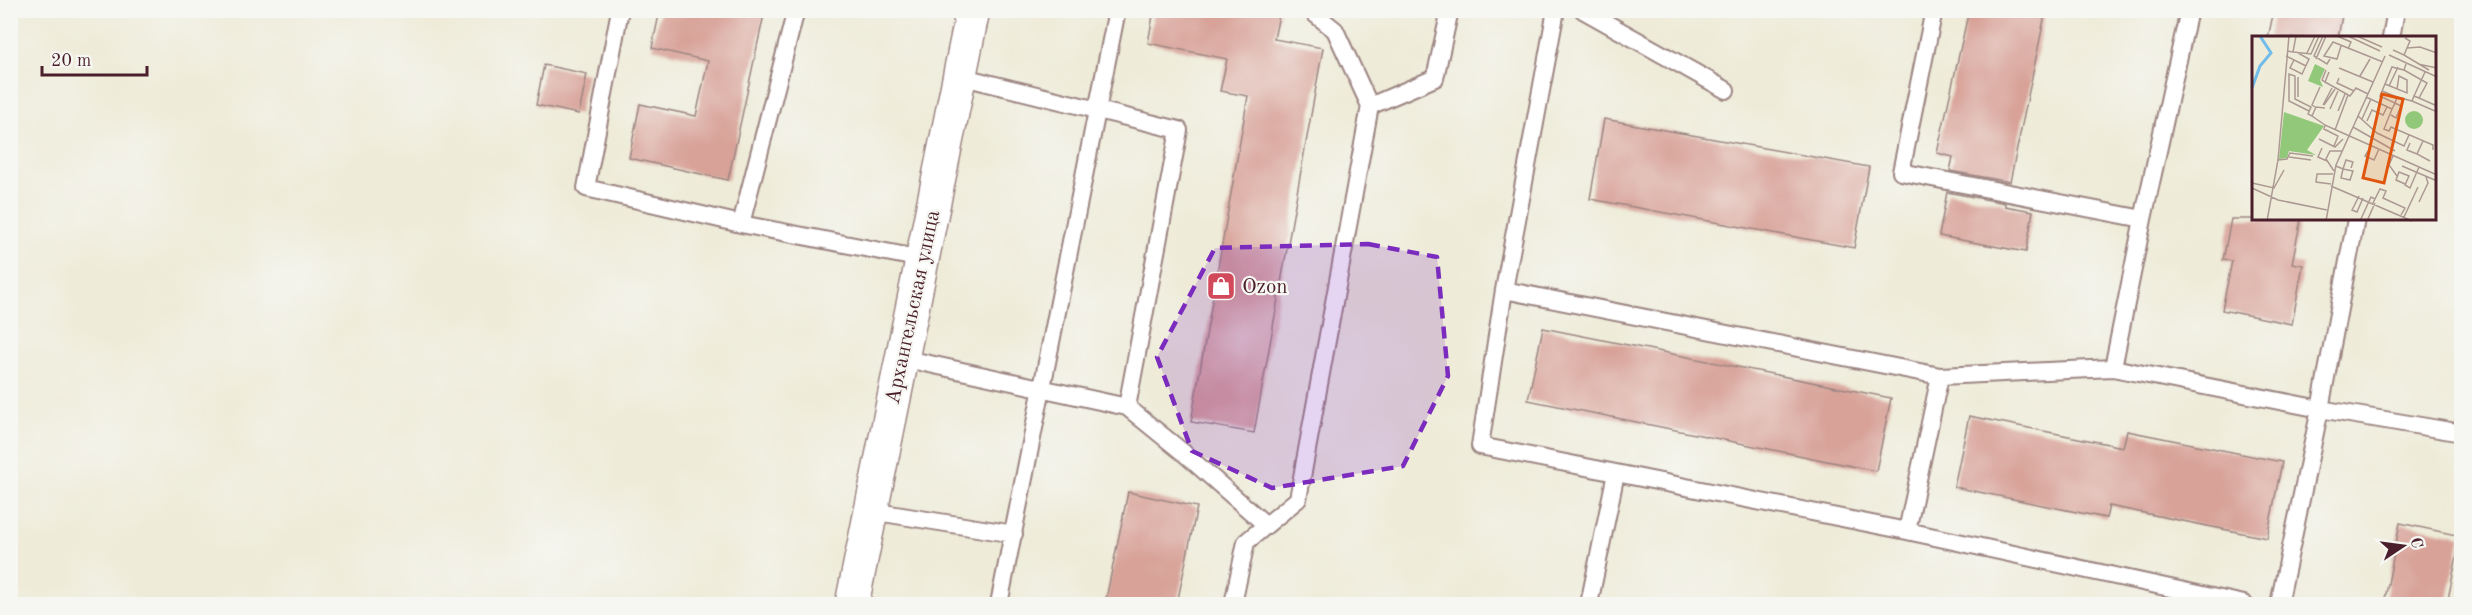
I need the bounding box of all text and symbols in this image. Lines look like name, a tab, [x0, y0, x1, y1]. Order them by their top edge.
inset map	[2252, 36, 2436, 220]
scale bar	[42, 39, 147, 77]
text: 20 m	[51, 52, 91, 70]
street label: Архангельская улица	[883, 208, 944, 406]
shop icon: Ozon	[1205, 270, 1237, 302]
place label: Ozon	[1242, 277, 1288, 298]
north arrow	[2373, 516, 2433, 576]
text: С	[2407, 536, 2425, 550]

